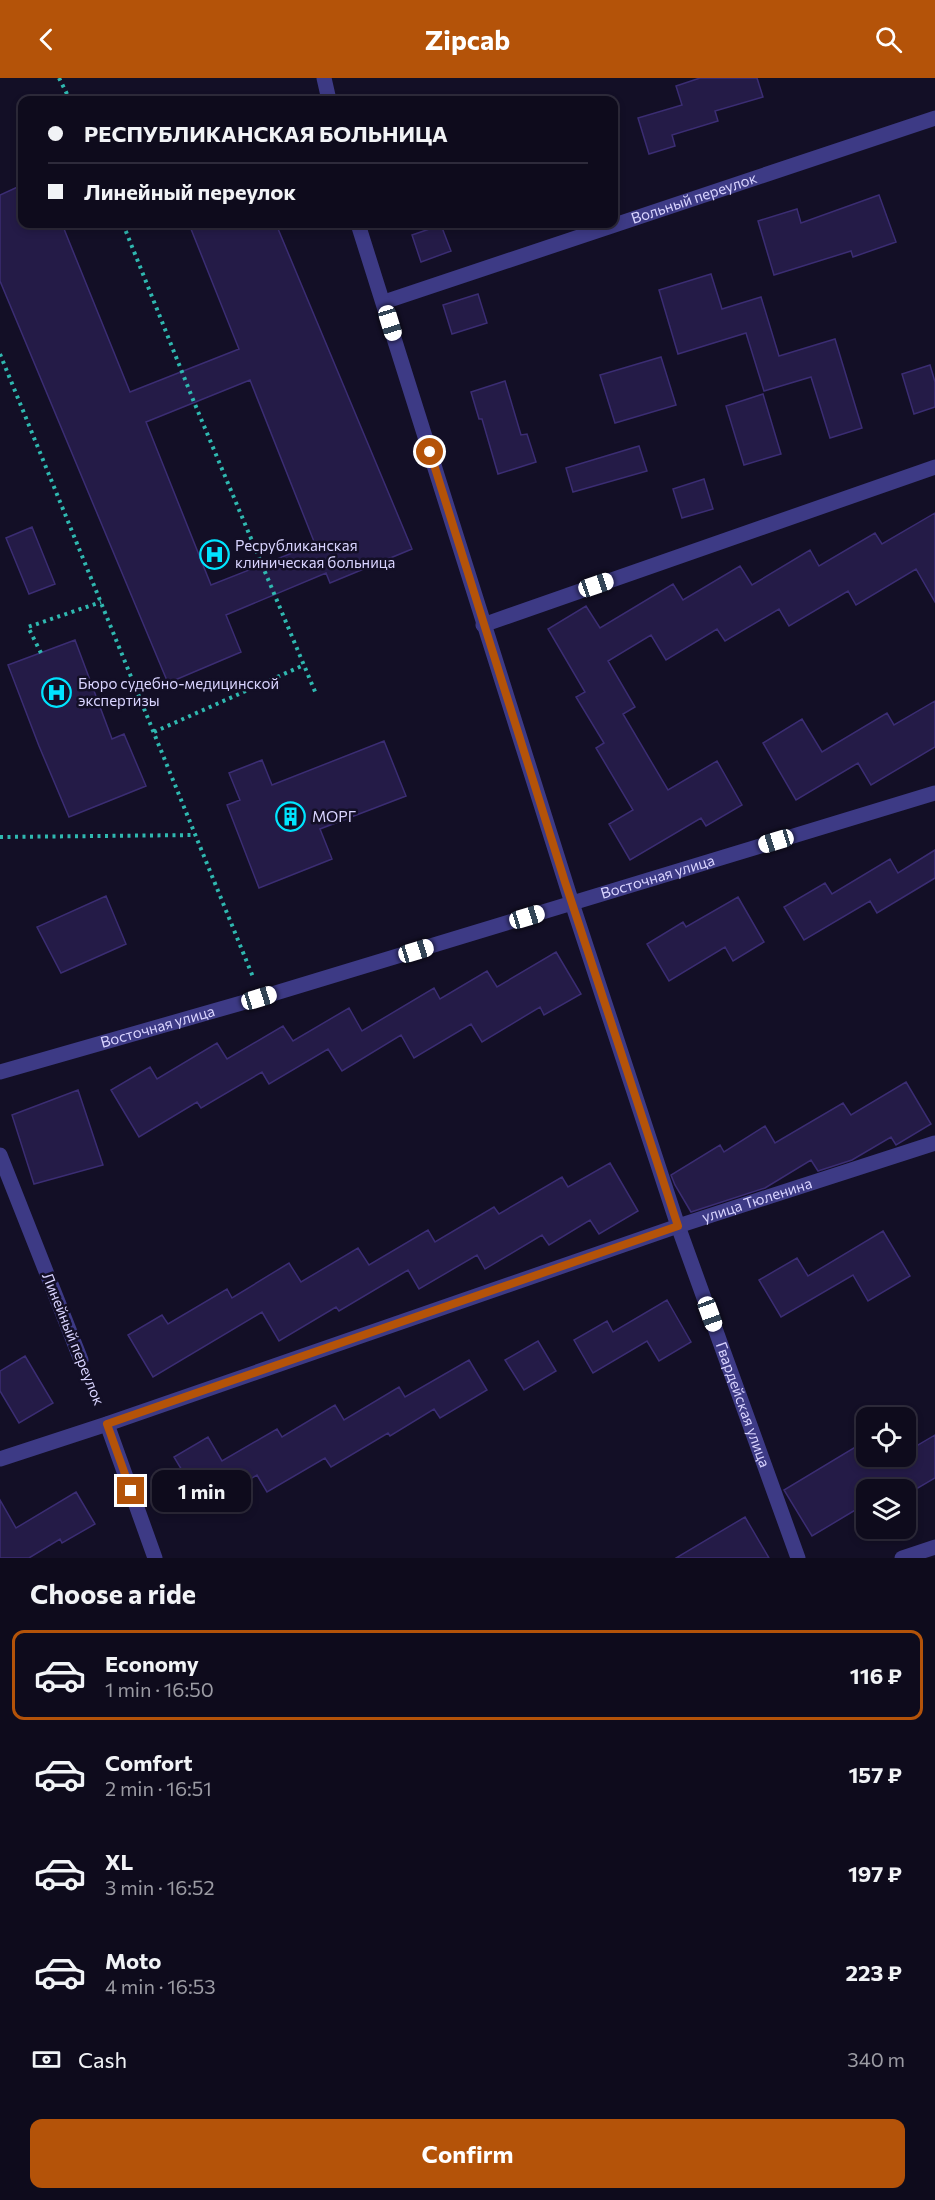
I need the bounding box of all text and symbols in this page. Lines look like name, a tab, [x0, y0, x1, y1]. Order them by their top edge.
icon: back	[30, 23, 63, 56]
text: Zipcab	[425, 23, 510, 56]
icon: search	[872, 23, 905, 56]
text: РЕСПУБЛИКАНСКАЯ БОЛЬНИЦА	[84, 120, 448, 147]
street label: Вольный переулок	[628, 168, 759, 227]
text: Линейный переулок	[84, 178, 296, 205]
car	[376, 303, 404, 343]
route start	[416, 438, 443, 465]
place label: Ресрубликанская клиническая больница	[235, 536, 395, 571]
hospital icon: Ресрубликанская клиническая больница	[198, 539, 230, 571]
car	[576, 571, 616, 599]
place label: Бюро судебно-медицинской экспертизы	[78, 674, 279, 709]
hospital icon: Бюро судебно-медицинской экспертизы	[41, 677, 73, 709]
building icon: МОРГ	[275, 801, 307, 833]
place label: МОРГ	[312, 807, 356, 825]
car	[756, 827, 796, 855]
street label: Восточная улица	[598, 850, 717, 902]
car	[507, 903, 547, 931]
car	[396, 937, 436, 965]
car	[239, 984, 279, 1012]
street label: Восточная улица	[98, 1001, 217, 1051]
street label: улица Тюленина	[699, 1173, 814, 1226]
street label: Линейный переулок	[39, 1270, 109, 1408]
car	[695, 1294, 725, 1334]
street label: Гвардейская улица	[713, 1339, 774, 1470]
map controls	[856, 1407, 916, 1539]
button: locate	[856, 1407, 916, 1467]
callout: 1 min	[152, 1470, 251, 1512]
route end	[117, 1477, 144, 1504]
text: 1 min	[178, 1479, 225, 1503]
button: layers	[856, 1479, 916, 1539]
text: Choose a ride	[30, 1577, 196, 1610]
icon: car	[33, 1648, 87, 1702]
text: Economy	[105, 1650, 199, 1677]
text: 116 ₽	[850, 1662, 902, 1689]
text: 1 min · 16:50	[105, 1677, 214, 1701]
icon: car	[33, 1747, 87, 1801]
text: Comfort	[105, 1749, 193, 1776]
text: 157 ₽	[848, 1761, 902, 1788]
text: 2 min · 16:51	[105, 1776, 212, 1800]
icon: car	[33, 1846, 87, 1900]
text: XL	[105, 1848, 133, 1875]
text: 197 ₽	[848, 1860, 902, 1887]
text: 3 min · 16:52	[105, 1875, 215, 1899]
icon: car	[33, 1945, 87, 1999]
text: Moto	[105, 1947, 161, 1974]
text: 223 ₽	[845, 1959, 902, 1986]
text: 4 min · 16:53	[105, 1974, 216, 1998]
icon: cash	[30, 2043, 63, 2076]
text: Cash	[78, 2046, 127, 2073]
text: 340 m	[847, 2047, 905, 2071]
button: Confirm	[30, 2119, 905, 2188]

